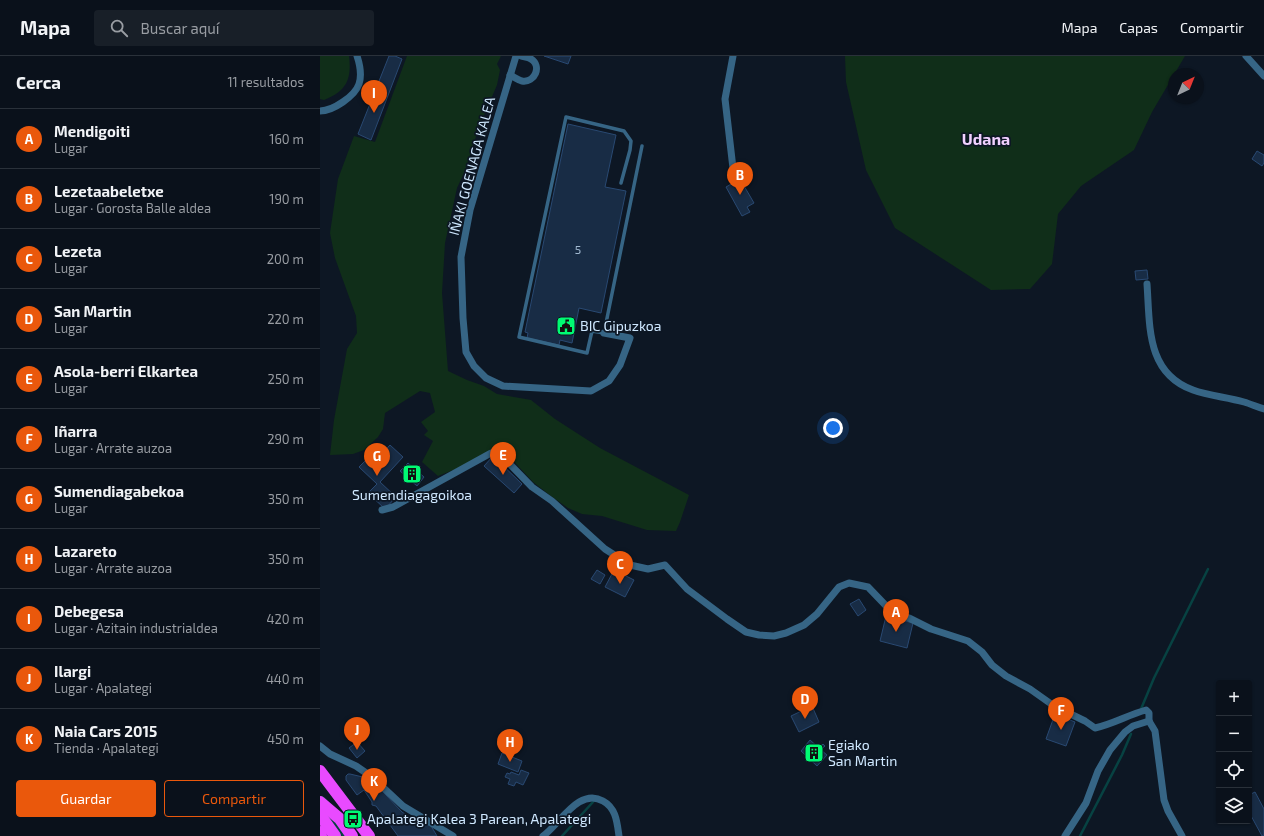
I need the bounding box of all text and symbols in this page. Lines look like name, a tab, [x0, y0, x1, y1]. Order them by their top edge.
search box	[94, 10, 374, 46]
text: Mapa	[20, 16, 70, 39]
icon: search	[108, 17, 130, 39]
text: Buscar aquí	[140, 19, 220, 37]
text: Mapa	[1062, 19, 1097, 36]
text: Capas	[1119, 19, 1158, 36]
text: Compartir	[1180, 19, 1244, 36]
north arrow	[1168, 68, 1204, 104]
text: Cerca	[16, 72, 61, 92]
text: 11 resultados	[227, 74, 304, 90]
pin: I	[361, 80, 387, 113]
street label: IÑAKI GOENAGA KALEA	[445, 94, 498, 237]
text: Mendigoiti	[54, 122, 130, 140]
district label: Udana	[962, 129, 1010, 148]
text: A	[25, 131, 33, 147]
text: 160 m	[269, 131, 304, 147]
text: Lugar	[54, 140, 88, 156]
pin: B	[727, 162, 753, 195]
text: Lezetaabeletxe	[54, 182, 164, 200]
text: B	[25, 191, 33, 207]
text: 190 m	[269, 191, 304, 207]
text: Lugar · Gorosta Balle aldea	[54, 200, 211, 216]
text: Lezeta	[54, 242, 102, 260]
house number: 5	[575, 242, 581, 256]
text: C	[25, 251, 33, 267]
text: 200 m	[267, 251, 304, 267]
text: Lugar	[54, 260, 88, 276]
text: San Martin	[54, 302, 132, 320]
text: D	[25, 311, 33, 327]
text: 220 m	[267, 311, 304, 327]
public building icon: BIC Gipuzkoa	[555, 315, 577, 337]
place label: BIC Gipuzkoa	[580, 317, 662, 334]
text: Lugar	[54, 320, 88, 336]
text: Asola-berri Elkartea	[54, 362, 198, 380]
text: E	[25, 371, 33, 387]
text: 250 m	[268, 371, 304, 387]
text: Lugar	[54, 380, 88, 396]
your location	[823, 418, 843, 438]
text: Iñarra	[54, 422, 97, 440]
text: F	[25, 431, 33, 447]
text: 290 m	[267, 431, 304, 447]
text: Lugar · Arrate auzoa	[54, 440, 172, 456]
pin: E	[490, 442, 516, 475]
pin: G	[364, 443, 390, 476]
building icon: Sumendiagagoikoa	[401, 463, 423, 485]
text: Sumendiagabekoa	[54, 482, 184, 500]
place label: Sumendiagagoikoa	[352, 486, 472, 503]
text: G	[25, 491, 33, 507]
text: 350 m	[268, 491, 304, 507]
text: Lugar	[54, 500, 88, 516]
text: Lazareto	[54, 542, 117, 560]
text: H	[25, 551, 33, 567]
text: 350 m	[268, 551, 304, 567]
pin: C	[607, 551, 633, 584]
text: Lugar · Arrate auzoa	[54, 560, 172, 576]
pin: A	[883, 599, 909, 632]
text: Debegesa	[54, 602, 124, 620]
text: I	[27, 611, 31, 627]
text: 420 m	[267, 611, 304, 627]
text: Lugar · Azitain industrialdea	[54, 620, 218, 636]
text: Ilargi	[54, 662, 91, 680]
text: J	[27, 671, 31, 687]
text: 440 m	[266, 671, 304, 687]
text: Lugar · Apalategi	[54, 680, 152, 696]
map controls	[1216, 680, 1252, 824]
button: +	[1216, 680, 1252, 716]
pin: D	[792, 686, 818, 719]
pin: F	[1048, 697, 1074, 730]
button: −	[1216, 716, 1252, 752]
pin: J	[344, 717, 370, 750]
text: Naia Cars 2015	[54, 722, 157, 740]
pin: H	[497, 729, 523, 762]
text: K	[25, 731, 33, 747]
text: 450 m	[267, 731, 304, 747]
place label: Egiako San Martin	[828, 736, 897, 769]
text: Tienda · Apalategi	[54, 740, 159, 756]
building icon: Egiako San Martin	[803, 742, 825, 764]
button: locate	[1216, 752, 1252, 788]
pin: K	[361, 768, 387, 801]
button: Guardar	[16, 780, 156, 817]
button: Compartir	[164, 780, 304, 817]
button: layers	[1216, 788, 1252, 824]
bus stop icon: Apalategi Kalea 3 Parean, Apalategi	[342, 808, 364, 830]
place label: Apalategi Kalea 3 Parean, Apalategi	[367, 810, 591, 827]

